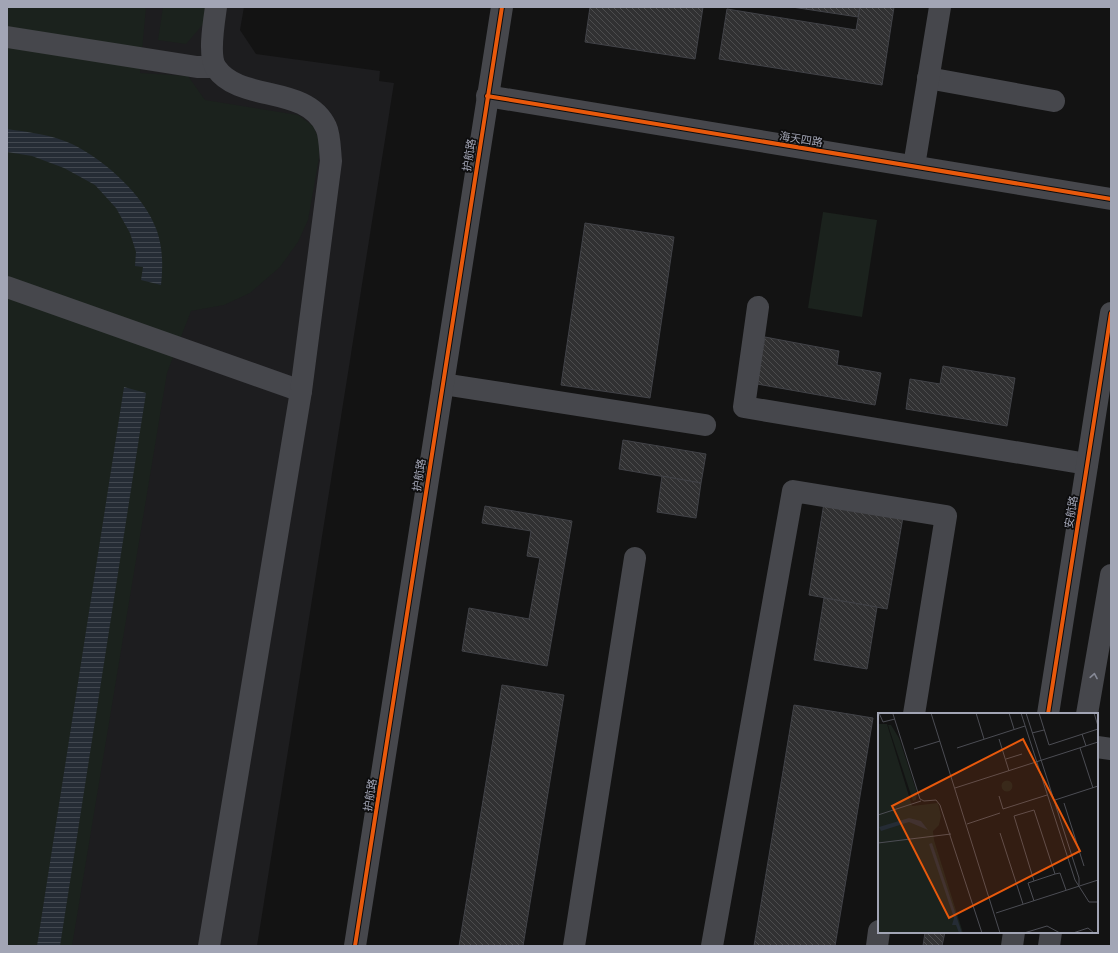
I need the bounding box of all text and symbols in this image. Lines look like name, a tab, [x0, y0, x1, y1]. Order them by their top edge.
street label: 海天四路	[778, 129, 824, 150]
street label: 护航路	[460, 138, 479, 173]
street label: 护航路	[410, 458, 429, 493]
street label: 安航路	[1062, 495, 1081, 530]
one-way arrow	[1089, 672, 1097, 679]
inset map	[878, 713, 1098, 933]
street label: 护航路	[361, 778, 380, 813]

